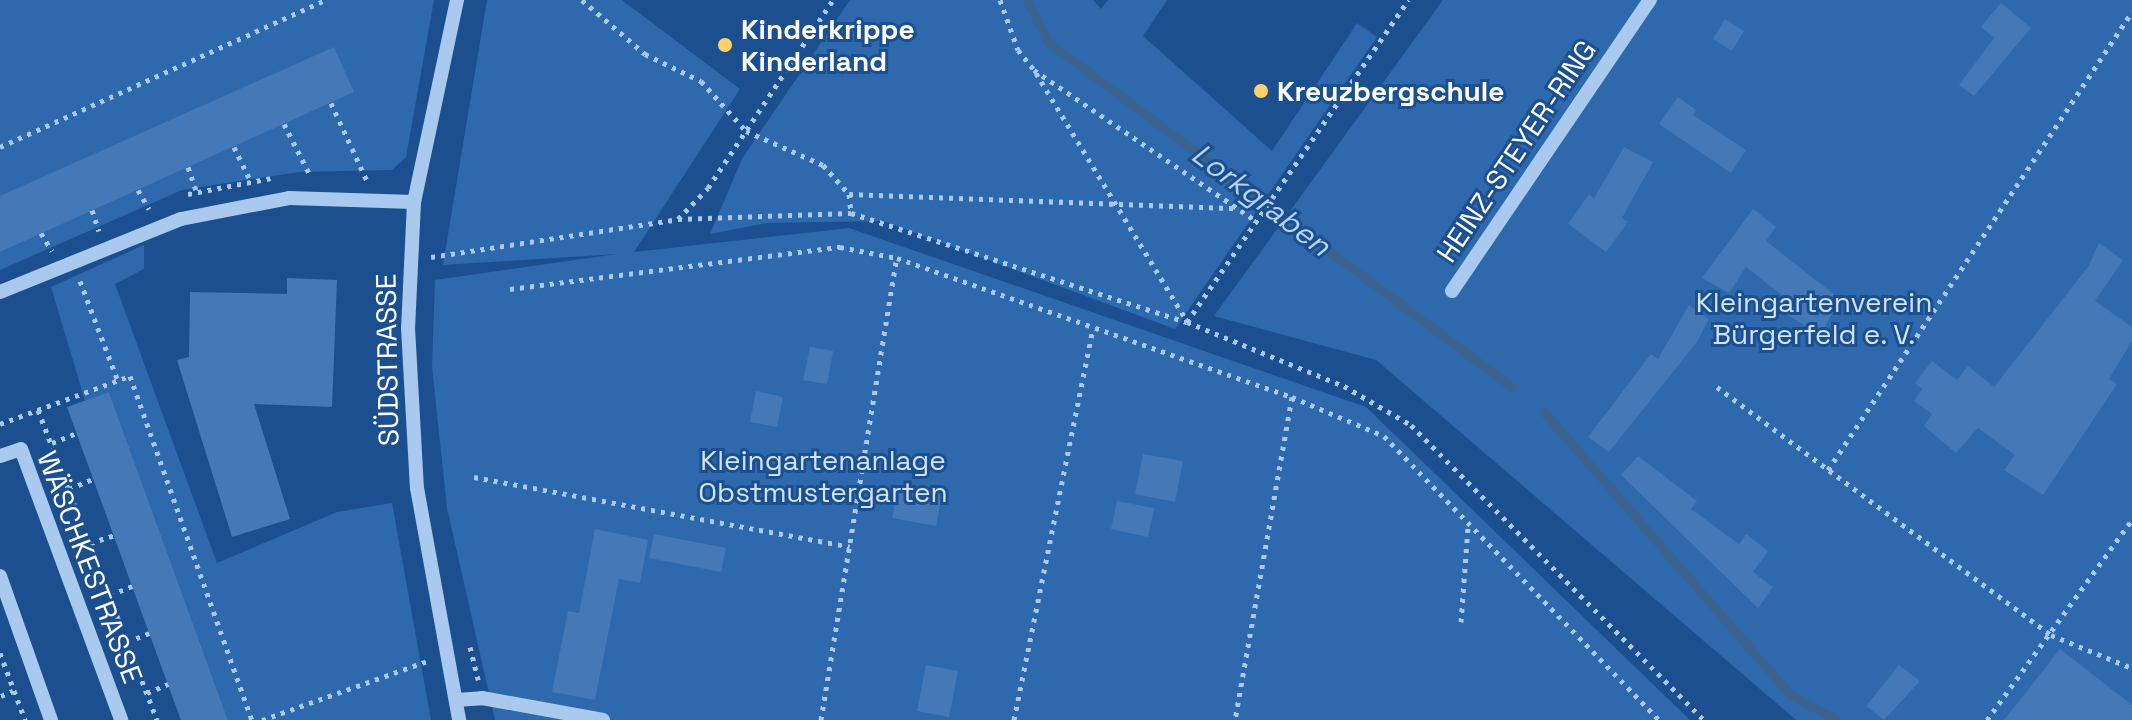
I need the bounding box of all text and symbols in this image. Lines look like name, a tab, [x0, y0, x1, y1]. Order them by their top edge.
place label: Kinderkrippe Kinderland	[741, 12, 915, 78]
street label: HEINZ-STEYER-RING	[1429, 34, 1603, 268]
marker: Kinderkrippe Kinderland	[716, 36, 734, 54]
place label: Kreuzbergschule	[1277, 74, 1504, 108]
marker: Kreuzbergschule	[1252, 82, 1270, 100]
water label: Lorkgraben	[1185, 136, 1337, 264]
street label: SÜDSTRASSE	[369, 273, 405, 447]
park label: Kleingartenverein Bürgerfeld e. V.	[1696, 285, 1932, 351]
park label: Kleingartenanlage Obstmustergarten	[698, 443, 948, 509]
street label: WÄSCHKESTRASSE	[30, 446, 150, 688]

